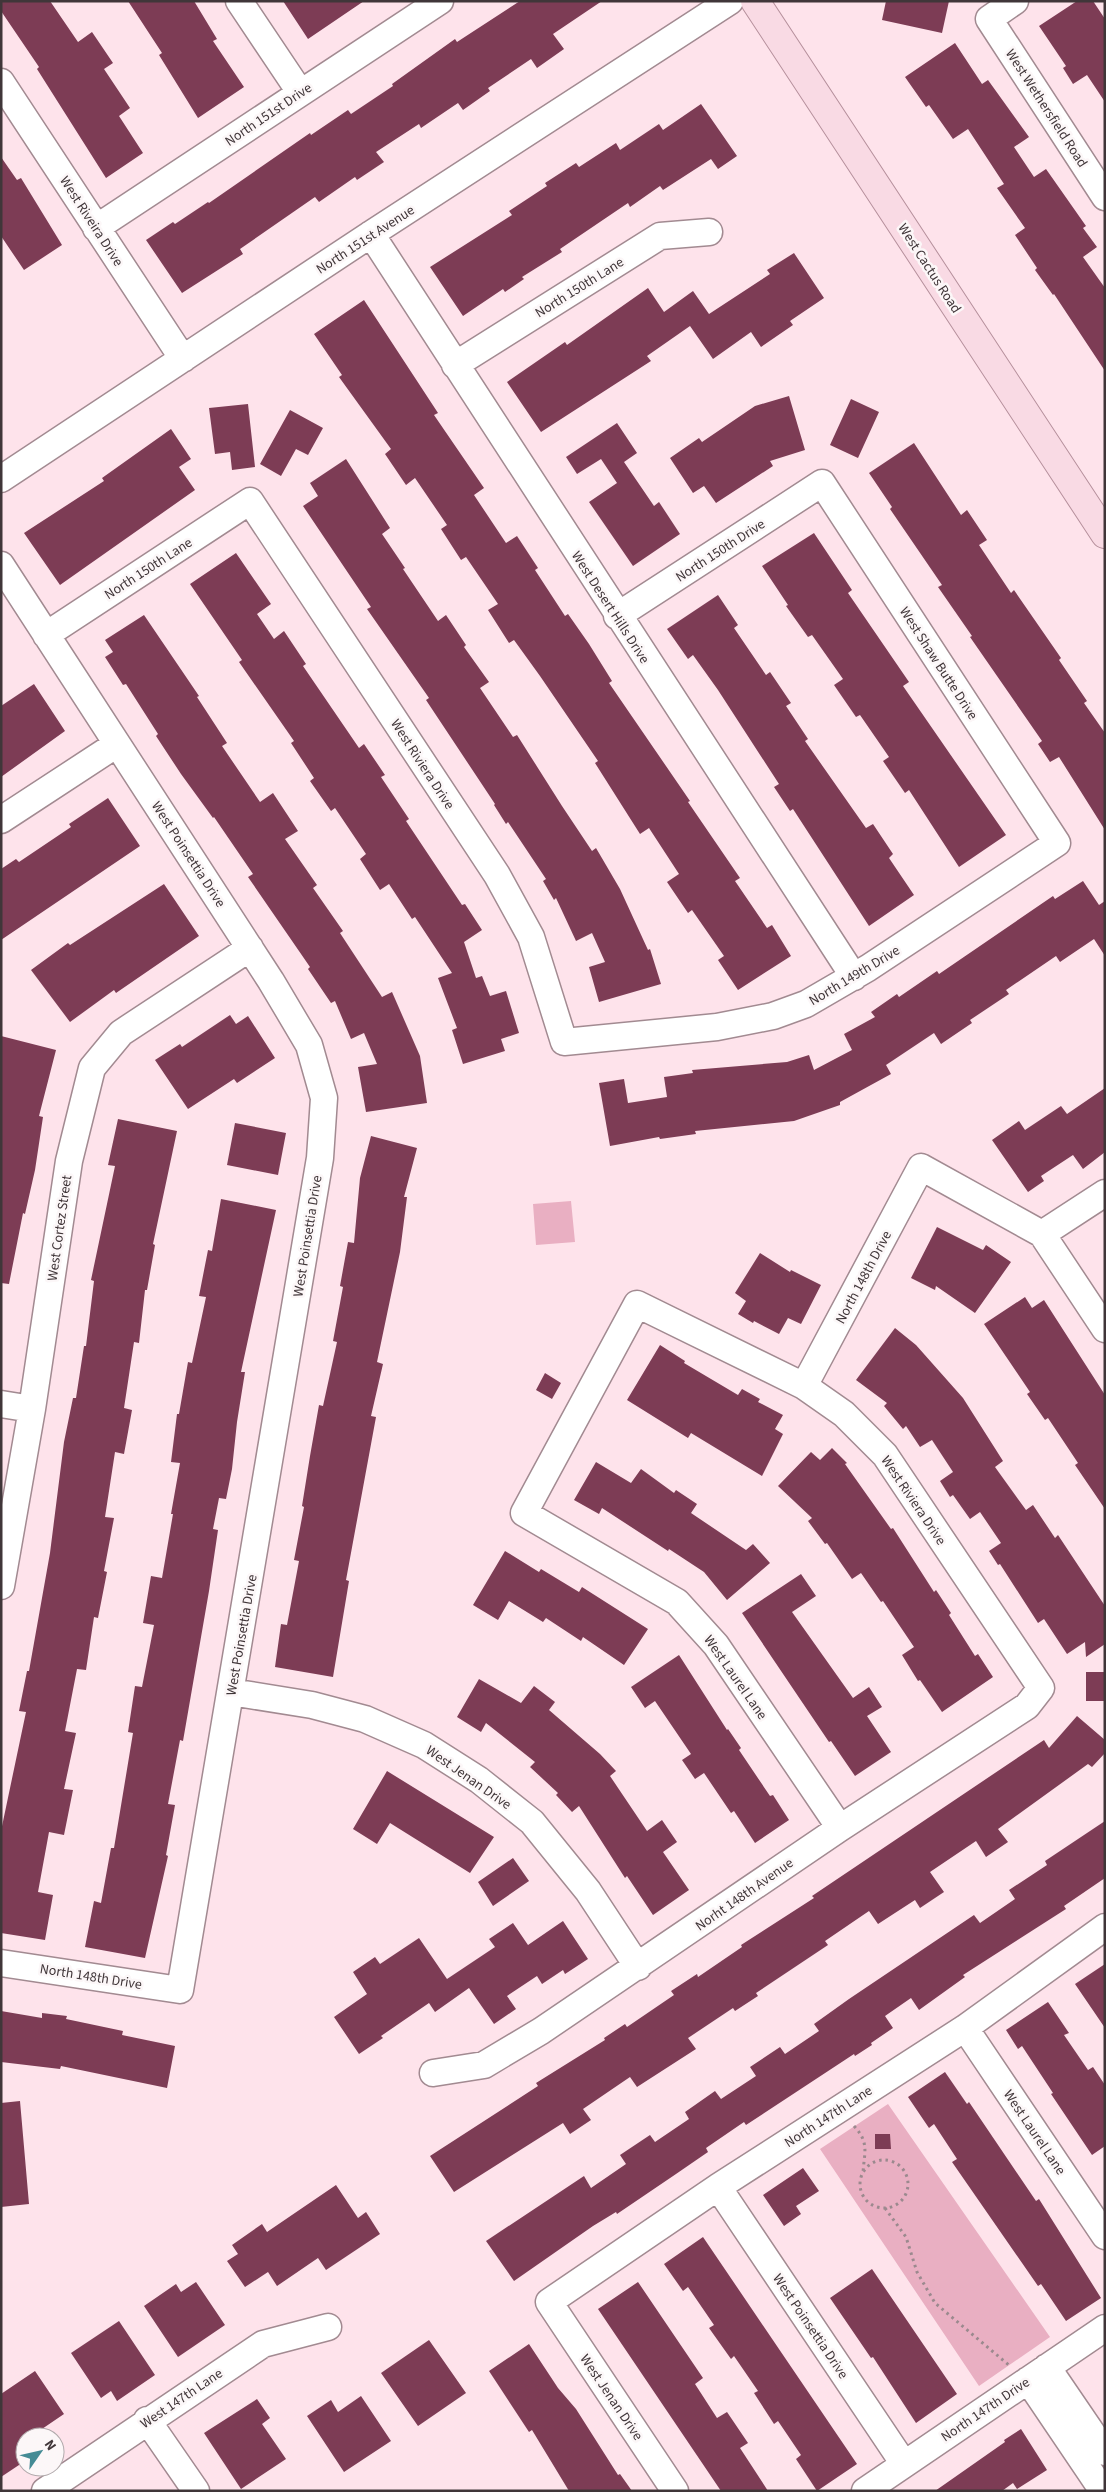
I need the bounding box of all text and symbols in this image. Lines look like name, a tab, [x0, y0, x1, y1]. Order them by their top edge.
street label: West Wethersfield Road	[1000, 45, 1092, 172]
street label: North 151st Drive	[221, 78, 316, 151]
street label: West Riveira Drive	[54, 172, 128, 271]
street label: North 151st Avenue	[312, 200, 419, 279]
street label: West Cactus Road	[893, 220, 966, 317]
street label: North 150th Lane	[531, 253, 628, 323]
street label: North 150th Drive	[672, 514, 769, 587]
street label: North 150th Lane	[101, 533, 196, 605]
street label: West Desert Hills Drive	[566, 547, 654, 668]
street label: West Shaw Butte Drive	[894, 603, 982, 724]
street label: West Riviera Drive	[385, 715, 459, 814]
street label: West Poinsettia Drive	[146, 798, 230, 912]
street label: North 149th Drive	[805, 941, 904, 1011]
street label: West Cortez Street	[43, 1174, 77, 1282]
street label: West Poinsettia Drive	[289, 1174, 327, 1298]
street label: North 148th Drive	[831, 1227, 897, 1328]
street label: West Riviera Drive	[876, 1452, 951, 1549]
street label: West Poinsettia Drive	[221, 1573, 263, 1697]
street label: West Laurel Lane	[699, 1631, 772, 1724]
street label: West Jenan Drive	[422, 1741, 515, 1815]
street label: Norht 148th Avenue	[691, 1853, 798, 1936]
street label: North 148th Drive	[38, 1959, 143, 1995]
street label: North 147th Lane	[781, 2081, 876, 2153]
street label: West Laurel Lane	[998, 2086, 1070, 2179]
street label: West Poinsettia Drive	[768, 2270, 853, 2383]
street label: West Jenan Drive	[575, 2350, 648, 2445]
street label: West 147th Lane	[136, 2364, 227, 2434]
street label: North 147th Drive	[937, 2373, 1034, 2447]
north arrow	[15, 2427, 65, 2477]
text: N	[39, 2436, 61, 2455]

